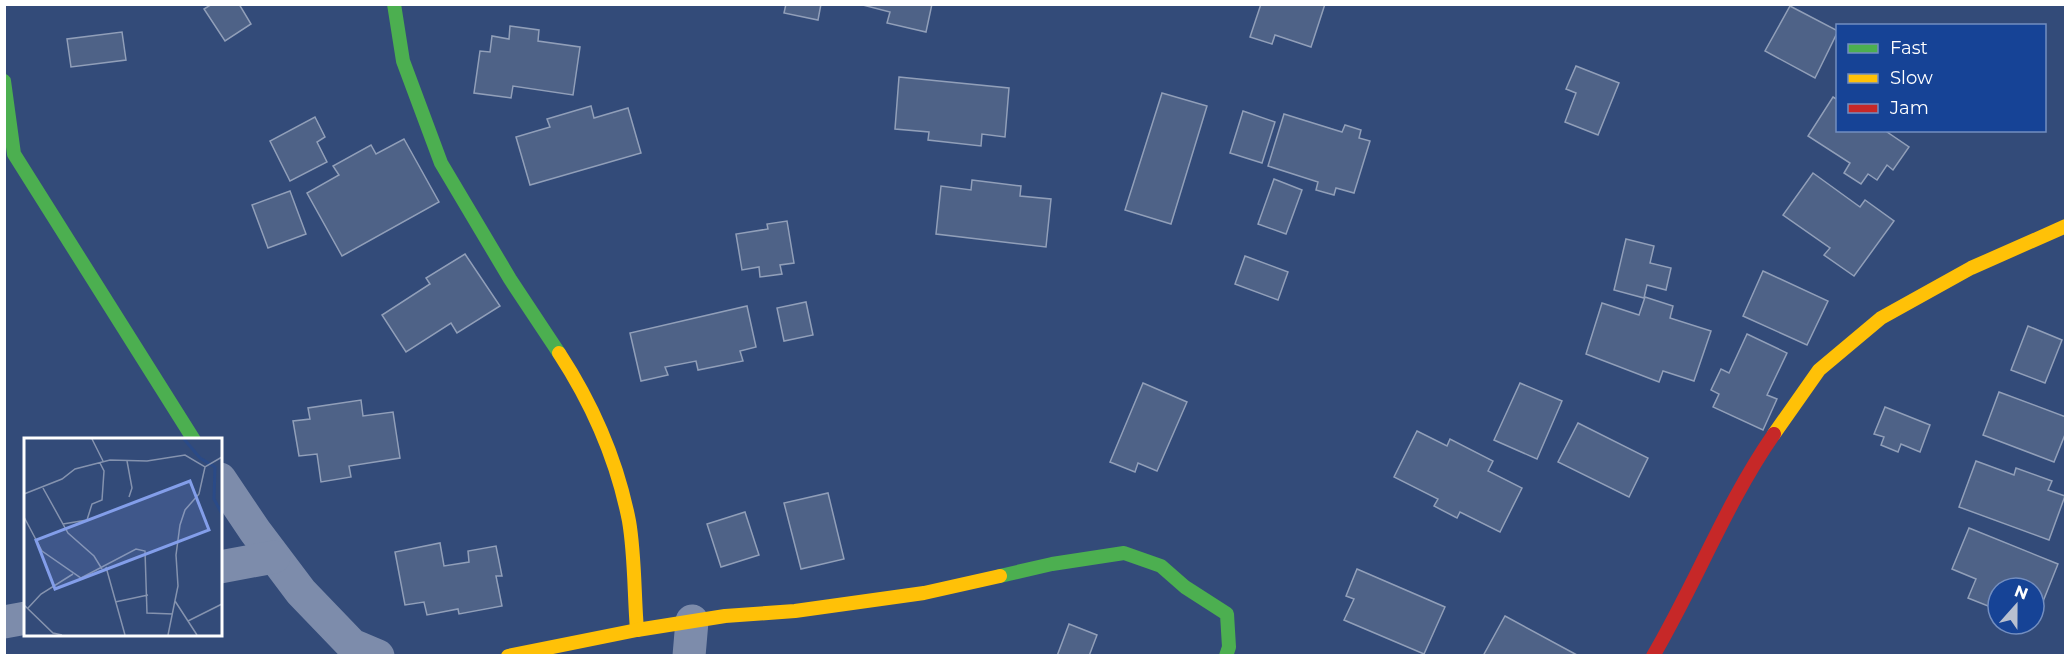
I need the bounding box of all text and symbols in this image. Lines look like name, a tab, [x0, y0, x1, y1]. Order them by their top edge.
legend	[1836, 24, 2046, 132]
text: Fast	[1890, 37, 1928, 59]
text: Slow	[1890, 67, 1933, 89]
text: Jam	[1889, 97, 1929, 119]
inset map	[24, 438, 222, 636]
north arrow	[1986, 576, 2046, 636]
text: N	[2012, 581, 2031, 604]

